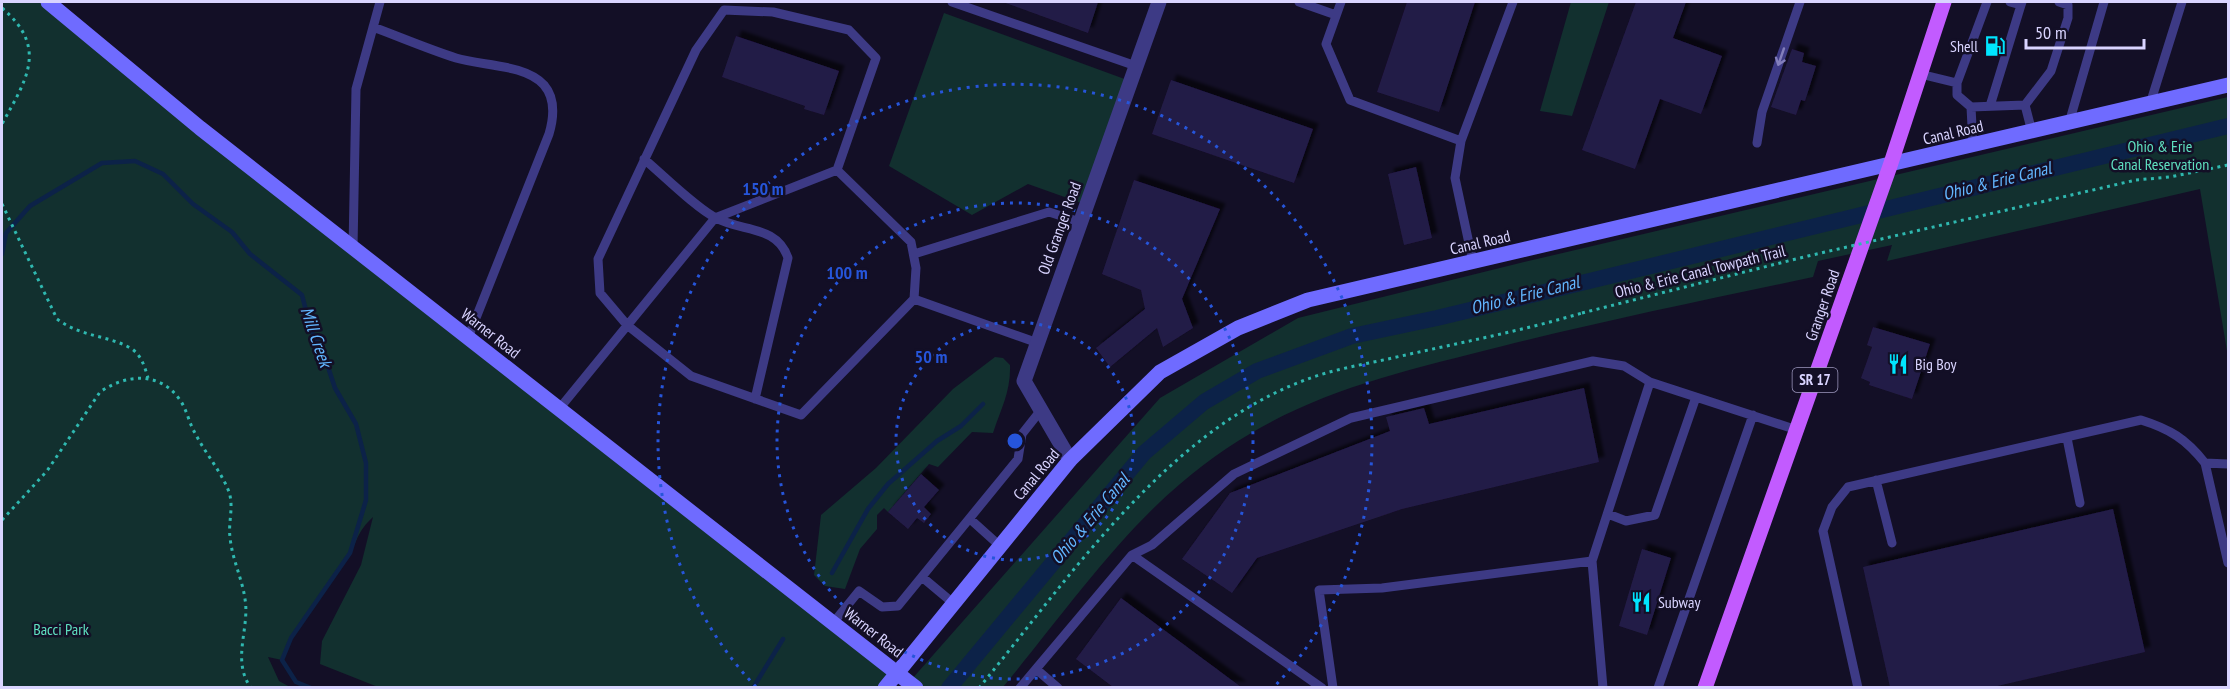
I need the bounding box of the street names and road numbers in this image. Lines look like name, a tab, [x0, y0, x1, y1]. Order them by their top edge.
street label: Canal Road	[1921, 115, 1985, 149]
street label: Old Granger Road	[1033, 179, 1085, 277]
street label: Canal Road	[1448, 225, 1512, 259]
street label: Ohio & Erie Canal Towpath Trail	[1613, 240, 1788, 302]
street label: Granger Road	[1800, 267, 1844, 343]
street label: Warner Road	[457, 304, 525, 362]
road number: SR 17	[1792, 368, 1838, 392]
street label: Canal Road	[1009, 444, 1063, 504]
street label: Warner Road	[840, 603, 908, 661]

